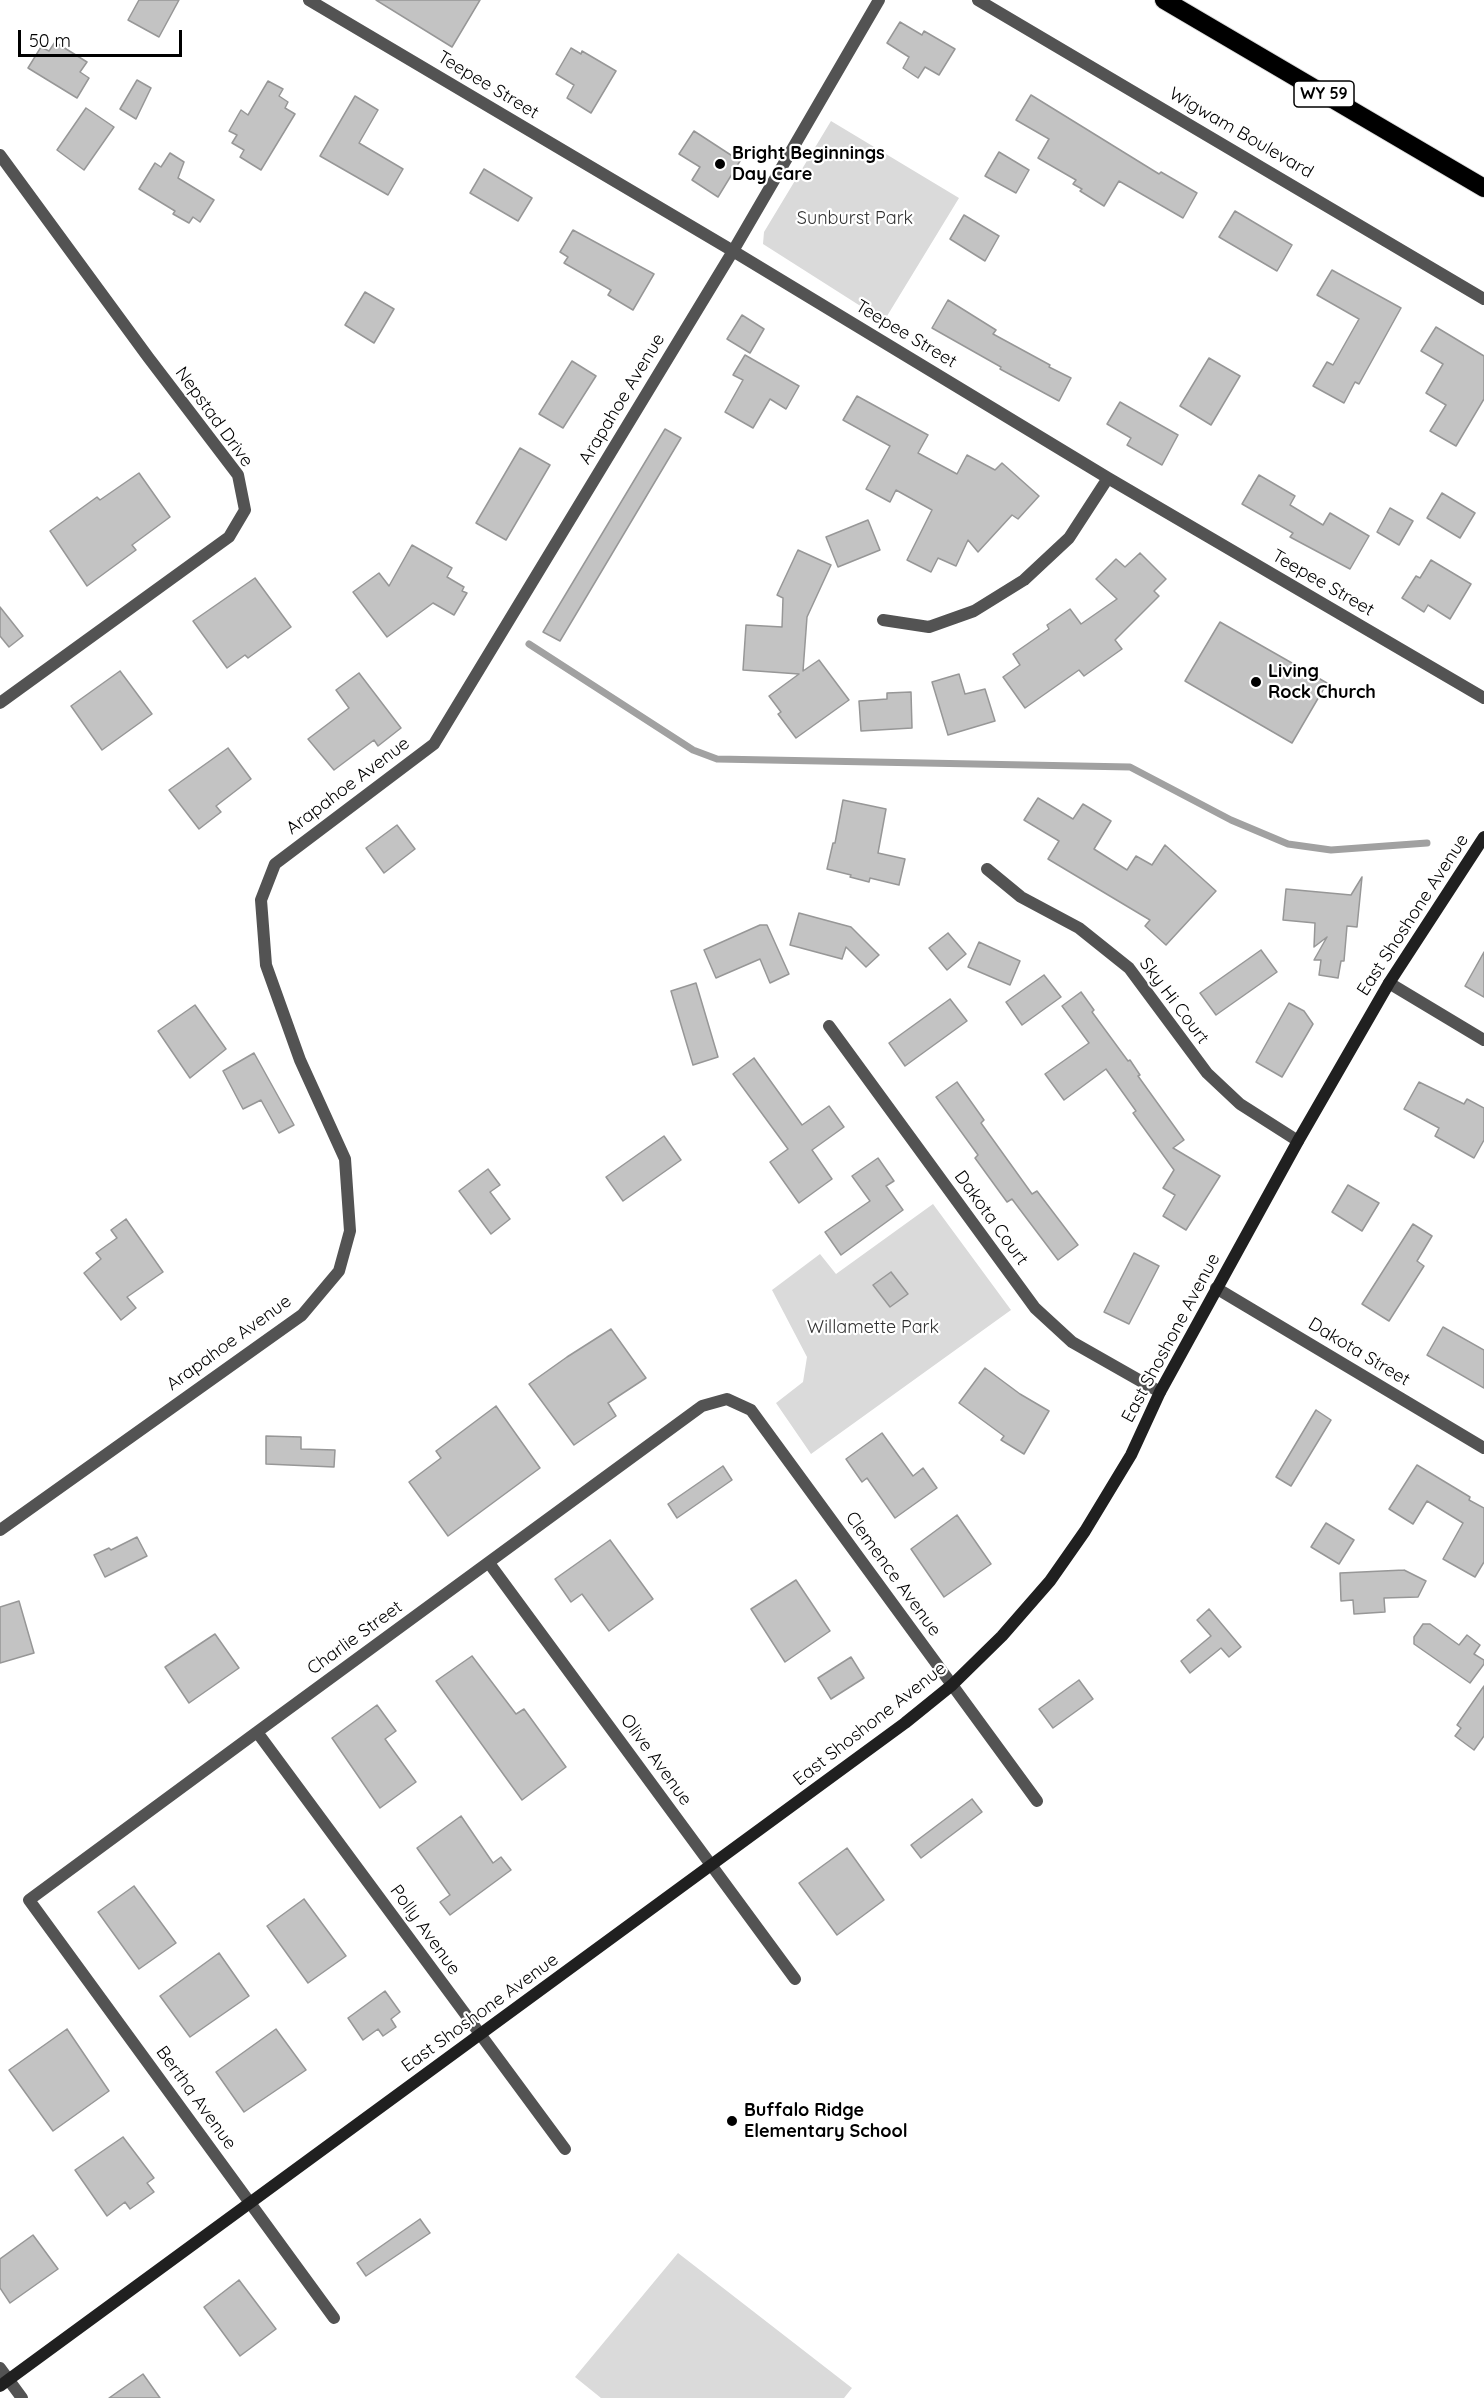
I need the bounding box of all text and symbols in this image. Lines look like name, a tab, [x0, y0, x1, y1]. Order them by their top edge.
scale bar	[21, 18, 184, 56]
text: 50 m	[29, 29, 71, 52]
street label: Teepee Street	[433, 46, 543, 124]
road number: WY 59	[1294, 81, 1354, 107]
street label: Wigwam Boulevard	[1165, 83, 1317, 183]
place label: Bright Beginnings Day Care	[732, 143, 885, 186]
marker: Bright Beginnings Day Care	[713, 157, 727, 171]
park label: Sunburst Park	[797, 208, 913, 230]
street label: Teepee Street	[851, 295, 961, 373]
street label: Arapahoe Avenue	[574, 330, 670, 468]
street label: Nepstad Drive	[170, 363, 258, 471]
street label: Teepee Street	[1268, 545, 1378, 621]
place label: Living Rock Church	[1268, 661, 1376, 704]
marker: Living Rock Church	[1249, 675, 1263, 689]
street label: Arapahoe Avenue	[282, 733, 414, 839]
street label: East Shoshone Avenue	[1353, 830, 1473, 1000]
street label: Sky Hi Court	[1135, 954, 1213, 1048]
street label: Dakota Court	[949, 1166, 1033, 1270]
street label: East Shoshone Avenue	[1117, 1250, 1225, 1426]
street label: Arapahoe Avenue	[162, 1291, 296, 1395]
street label: Dakota Street	[1304, 1313, 1414, 1391]
park label: Willamette Park	[807, 1317, 939, 1339]
street label: Clemence Avenue	[841, 1507, 945, 1641]
street label: Charlie Street	[303, 1596, 407, 1680]
street label: East Shoshone Avenue	[789, 1657, 951, 1791]
street label: Olive Avenue	[616, 1710, 696, 1810]
street label: Polly Avenue	[385, 1881, 465, 1979]
street label: East Shoshone Avenue	[397, 1949, 563, 2077]
street label: Bertha Avenue	[151, 2042, 241, 2154]
place label: Buffalo Ridge Elementary School	[744, 2100, 908, 2142]
marker: Buffalo Ridge Elementary School	[725, 2114, 739, 2128]

